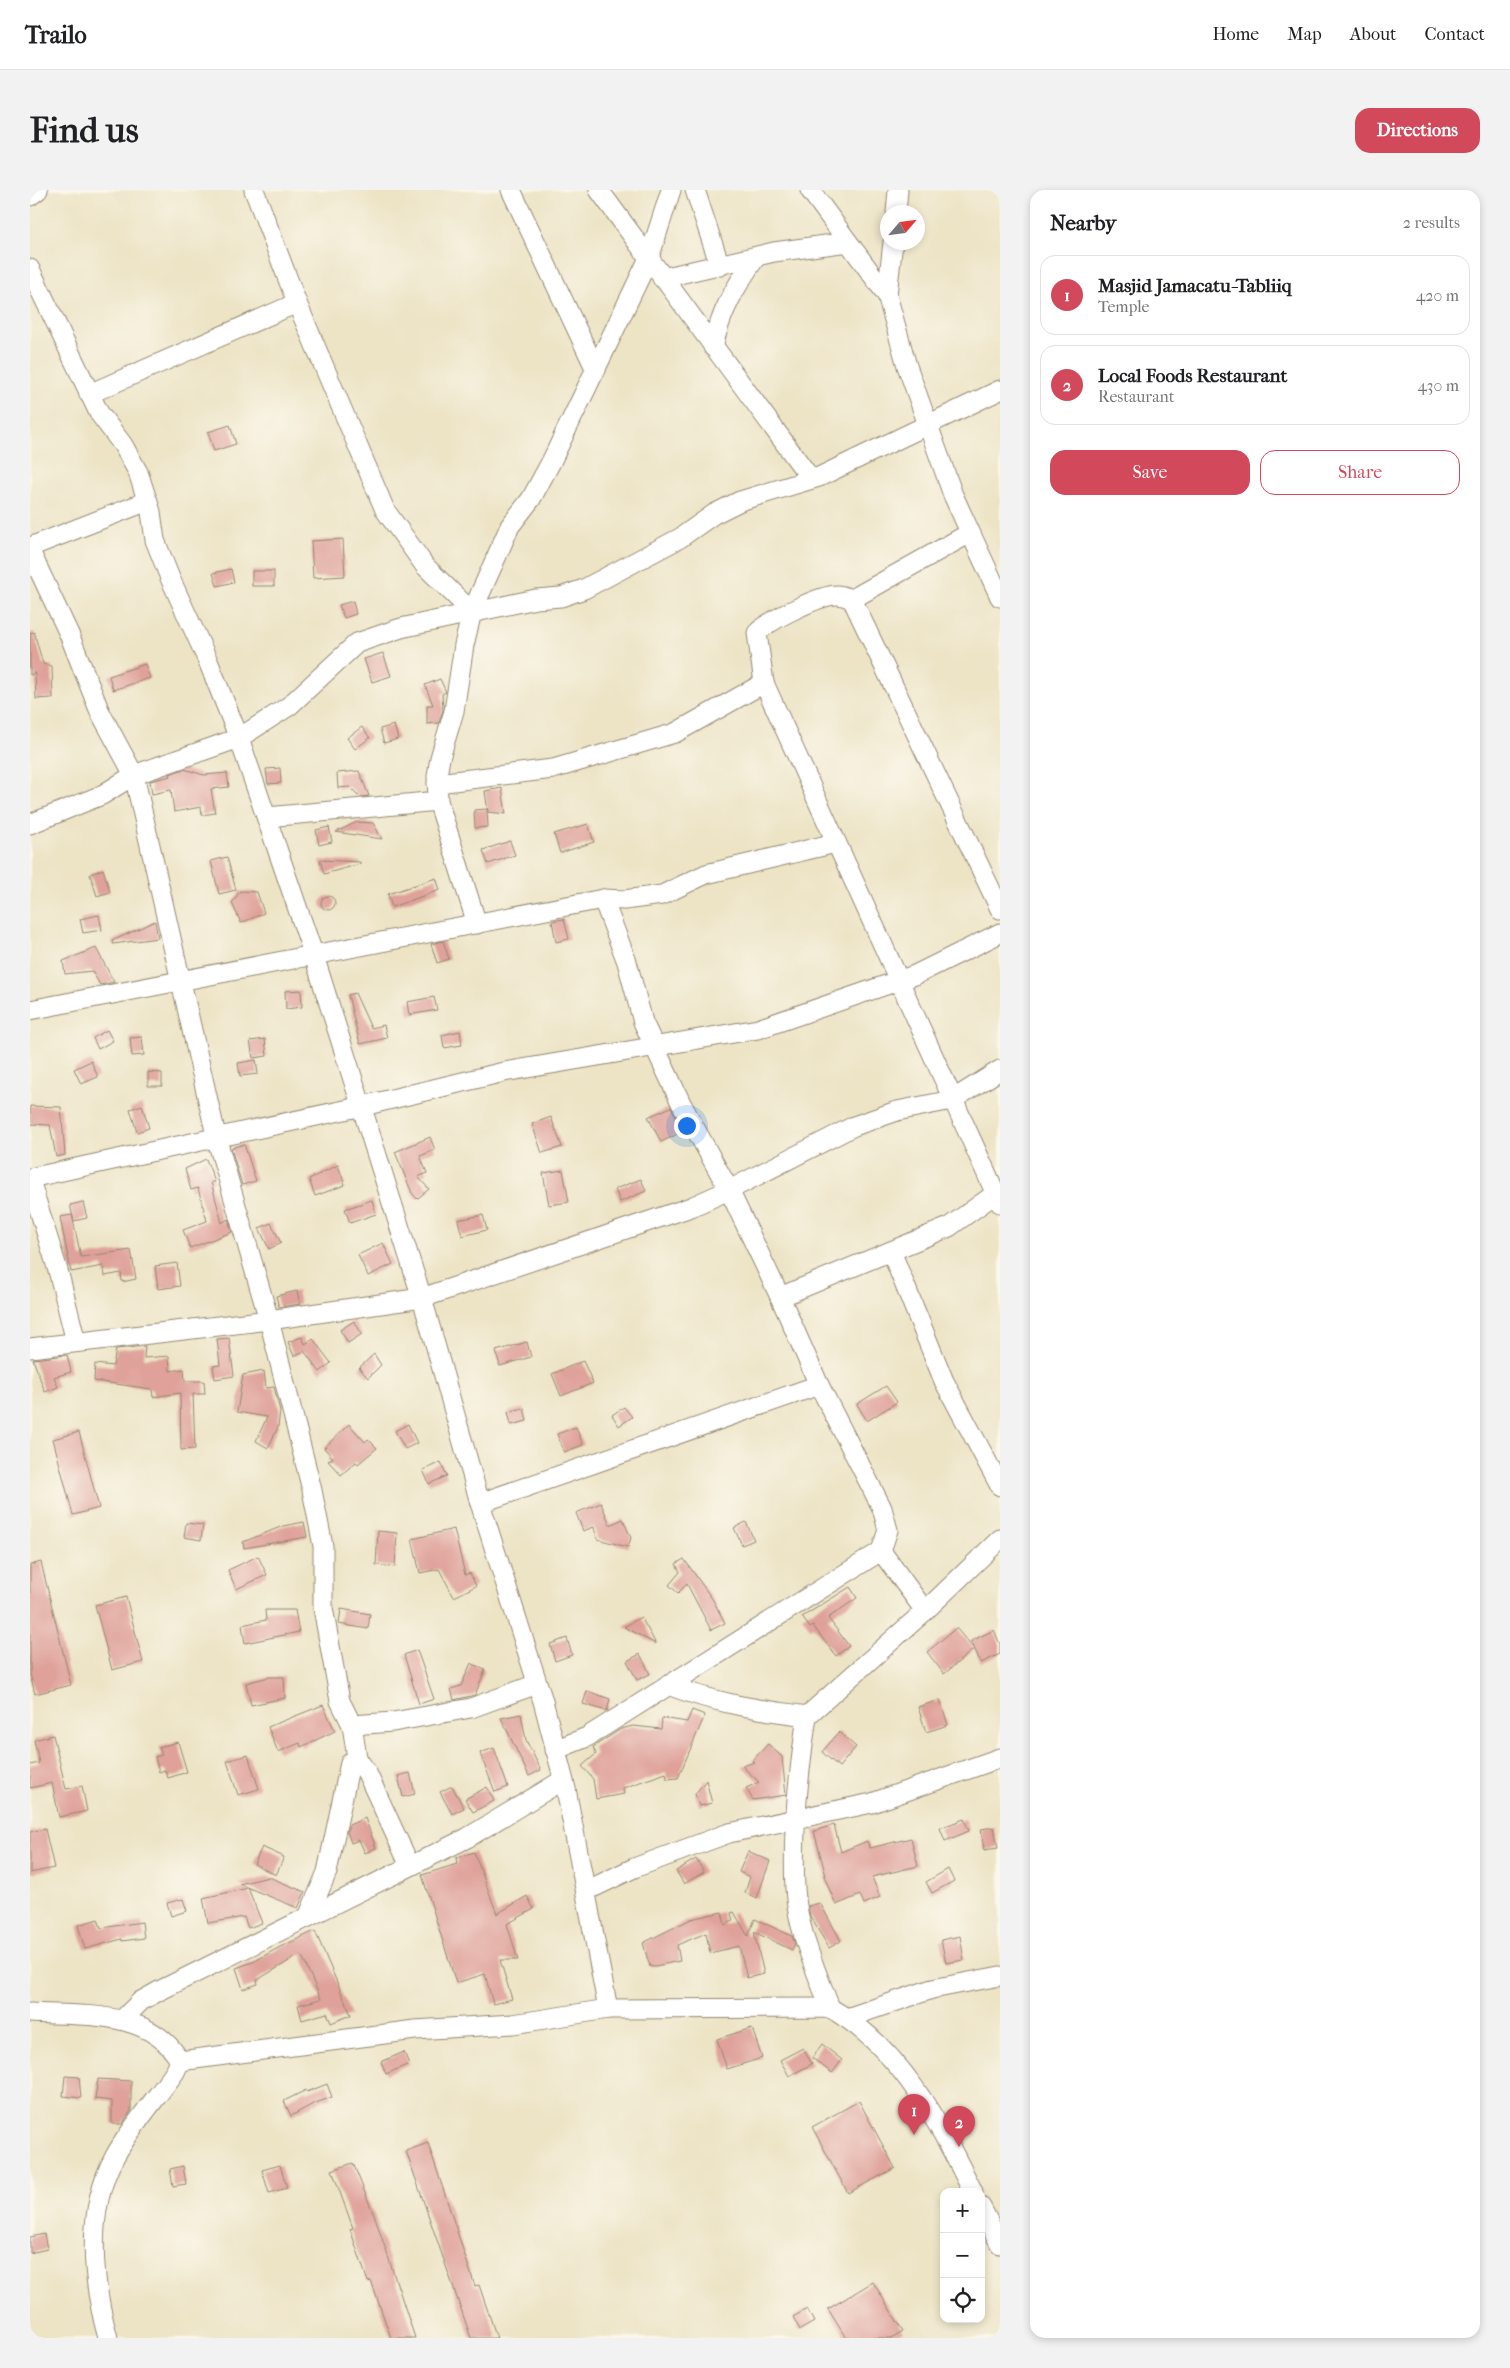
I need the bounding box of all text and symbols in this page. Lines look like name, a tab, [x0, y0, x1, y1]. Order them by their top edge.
text: Trailo	[25, 21, 87, 49]
text: Home	[1212, 24, 1259, 45]
text: Map	[1287, 24, 1322, 45]
text: About	[1350, 24, 1396, 45]
text: Contact	[1424, 24, 1485, 45]
button: Directions	[1355, 108, 1480, 153]
text: Find us	[30, 110, 139, 151]
north arrow	[880, 205, 925, 250]
text: Nearby	[1050, 211, 1116, 235]
text: 2 results	[1403, 213, 1460, 232]
text: Masjid Jamacatu-Tabliiq	[1098, 275, 1292, 297]
text: 1	[1064, 286, 1070, 305]
text: 420 m	[1416, 286, 1459, 305]
text: Temple	[1098, 297, 1149, 316]
text: Local Foods Restaurant	[1098, 365, 1287, 387]
text: 2	[1063, 376, 1071, 395]
text: 430 m	[1417, 376, 1459, 395]
text: Restaurant	[1098, 387, 1174, 406]
button: Save	[1050, 450, 1250, 495]
button: Share	[1260, 450, 1460, 495]
your location	[674, 1113, 700, 1139]
pin: 1	[898, 2094, 930, 2135]
pin: 2	[943, 2106, 975, 2147]
map controls	[940, 2188, 985, 2323]
button: +	[940, 2188, 985, 2233]
button: −	[940, 2233, 985, 2278]
button: locate	[940, 2278, 985, 2323]

